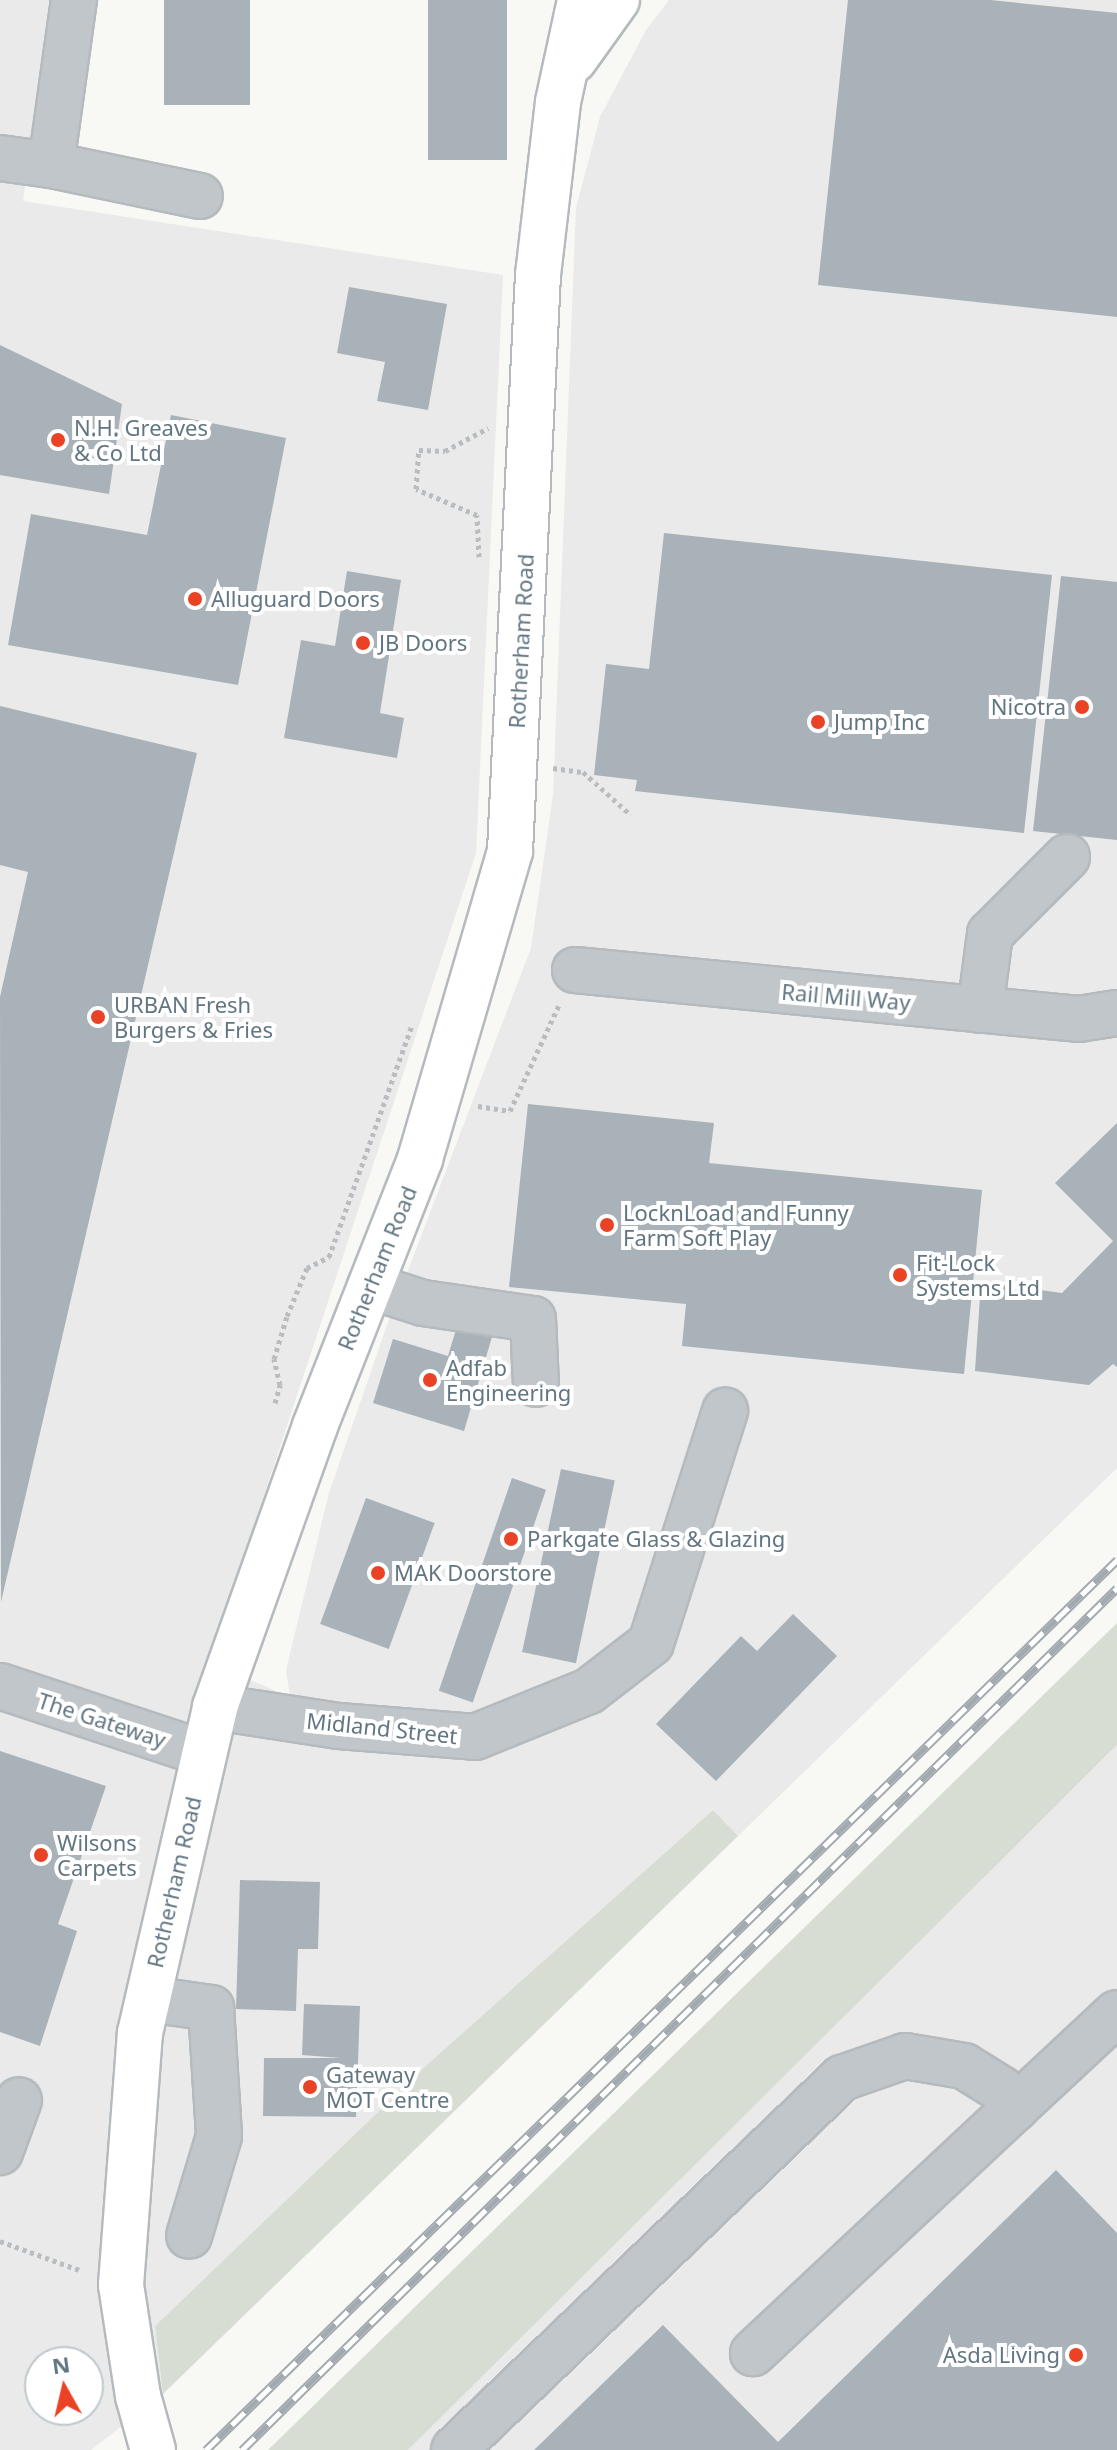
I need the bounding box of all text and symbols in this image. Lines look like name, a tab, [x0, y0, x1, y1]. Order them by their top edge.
place label: N.H. Greaves & Co Ltd	[74, 414, 208, 466]
marker: N.H. Greaves & Co Ltd	[49, 431, 67, 449]
street label: Rotherham Road	[503, 553, 539, 729]
place label: Alluguard Doors	[211, 586, 380, 612]
marker: Alluguard Doors	[186, 590, 204, 608]
place label: JB Doors	[379, 630, 467, 656]
marker: JB Doors	[354, 634, 372, 652]
place label: Nicotra	[991, 694, 1066, 720]
marker: Nicotra	[1073, 698, 1091, 716]
place label: Jump Inc	[834, 709, 925, 735]
marker: Jump Inc	[809, 713, 827, 731]
street label: Rail Mill Way	[780, 978, 912, 1016]
place label: URBAN Fresh Burgers & Fries	[114, 991, 273, 1042]
marker: URBAN Fresh Burgers & Fries	[89, 1008, 107, 1026]
street label: Rotherham Road	[332, 1182, 422, 1354]
place label: LocknLoad and Funny Farm Soft Play	[623, 1199, 849, 1250]
marker: LocknLoad and Funny Farm Soft Play	[598, 1216, 616, 1234]
place label: Fit-Lock Systems Ltd	[916, 1249, 1040, 1300]
marker: Fit-Lock Systems Ltd	[891, 1266, 909, 1284]
place label: Adfab Engineering	[446, 1354, 571, 1406]
marker: Adfab Engineering	[421, 1371, 439, 1389]
place label: Parkgate Glass & Glazing	[527, 1526, 785, 1552]
marker: Parkgate Glass & Glazing	[502, 1530, 520, 1548]
place label: MAK Doorstore	[394, 1560, 552, 1586]
marker: MAK Doorstore	[369, 1564, 387, 1582]
street label: The Gateway	[35, 1687, 169, 1753]
street label: Midland Street	[305, 1707, 459, 1749]
street label: Rotherham Road	[141, 1794, 207, 1970]
place label: Wilsons Carpets	[57, 1829, 137, 1880]
marker: Wilsons Carpets	[32, 1846, 50, 1864]
place label: Gateway MOT Centre	[326, 2061, 449, 2112]
marker: Gateway MOT Centre	[301, 2078, 319, 2096]
place label: Asda Living	[943, 2342, 1060, 2368]
north arrow	[24, 2346, 104, 2426]
marker: Asda Living	[1067, 2346, 1085, 2364]
text: N	[50, 2348, 72, 2380]

